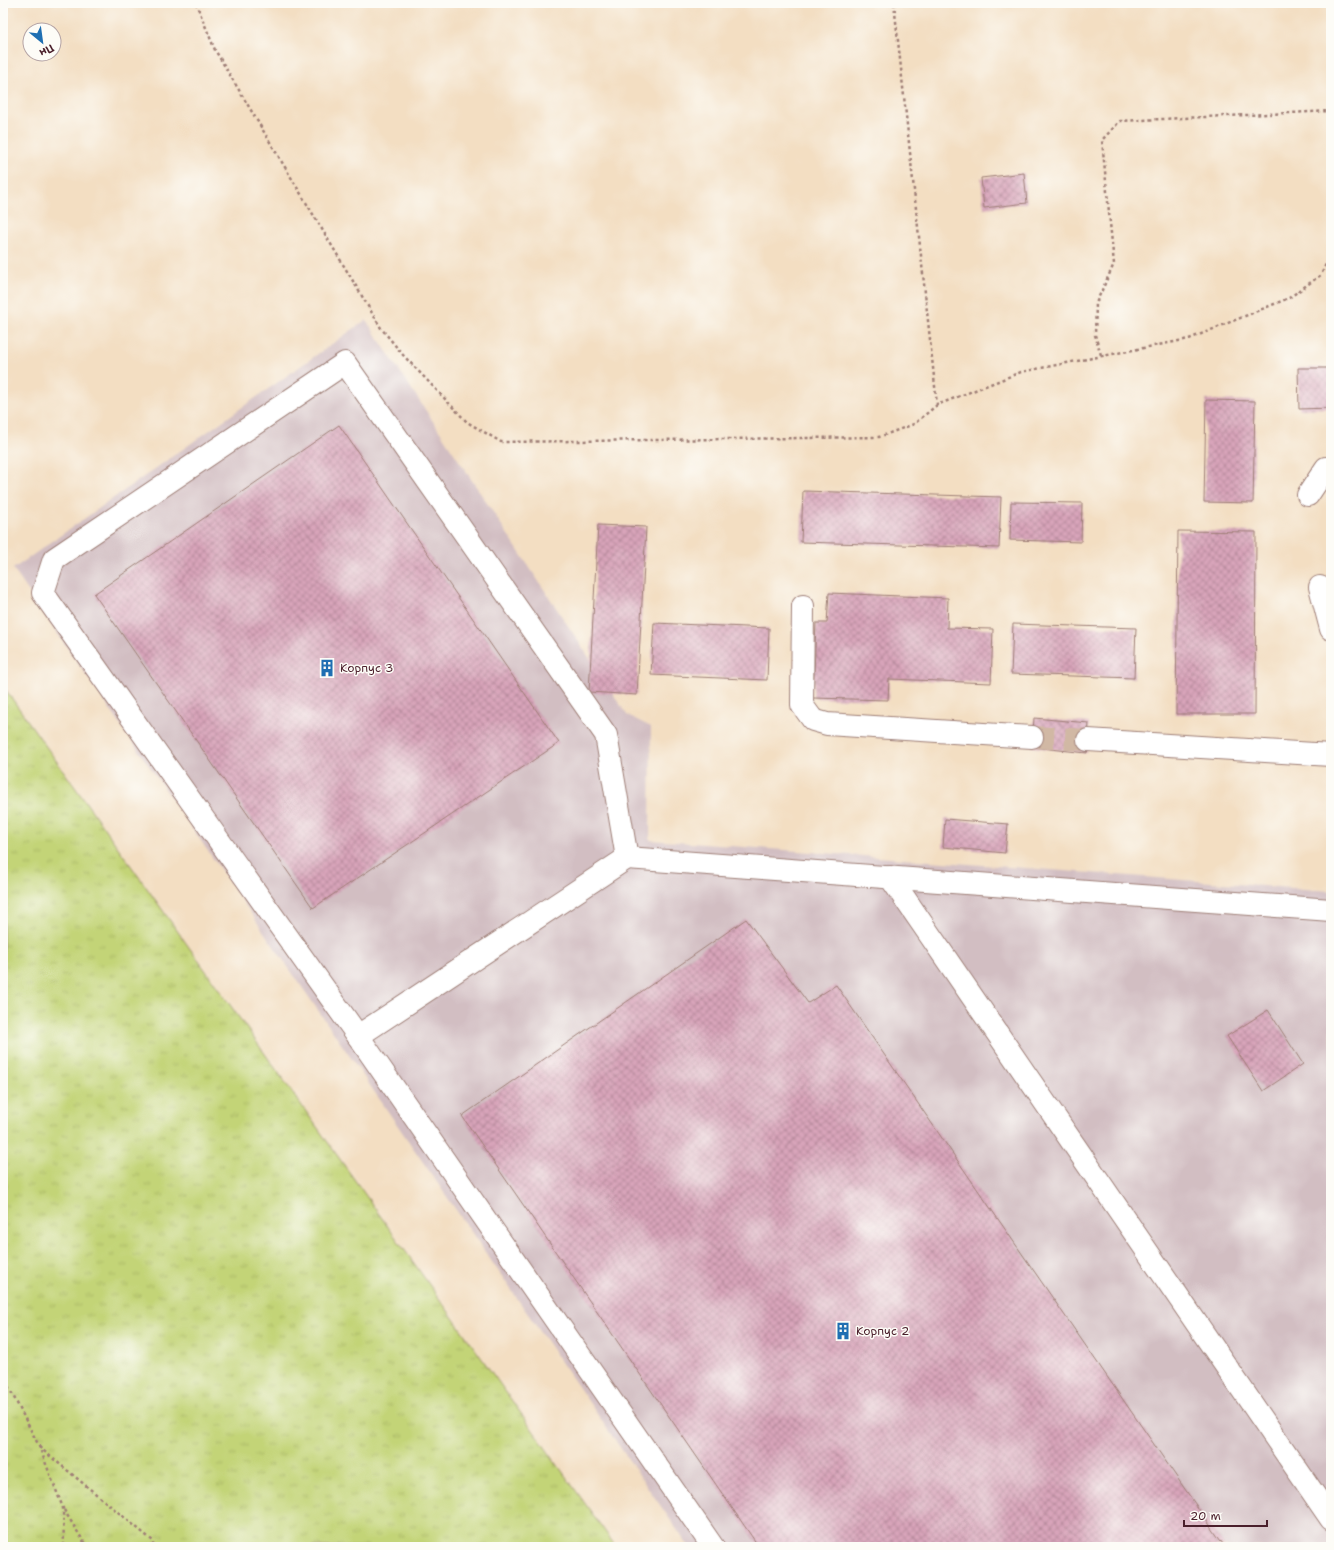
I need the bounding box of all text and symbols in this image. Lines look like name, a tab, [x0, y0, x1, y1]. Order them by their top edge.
north arrow	[22, 22, 62, 62]
text: Пн	[37, 40, 57, 60]
building icon: Корпус 3	[317, 658, 337, 678]
place label: Корпус 3	[340, 660, 393, 676]
building icon: Корпус 2	[833, 1321, 853, 1341]
place label: Корпус 2	[856, 1323, 909, 1339]
scale bar	[1184, 1502, 1267, 1528]
text: 20 m	[1190, 1508, 1221, 1524]

